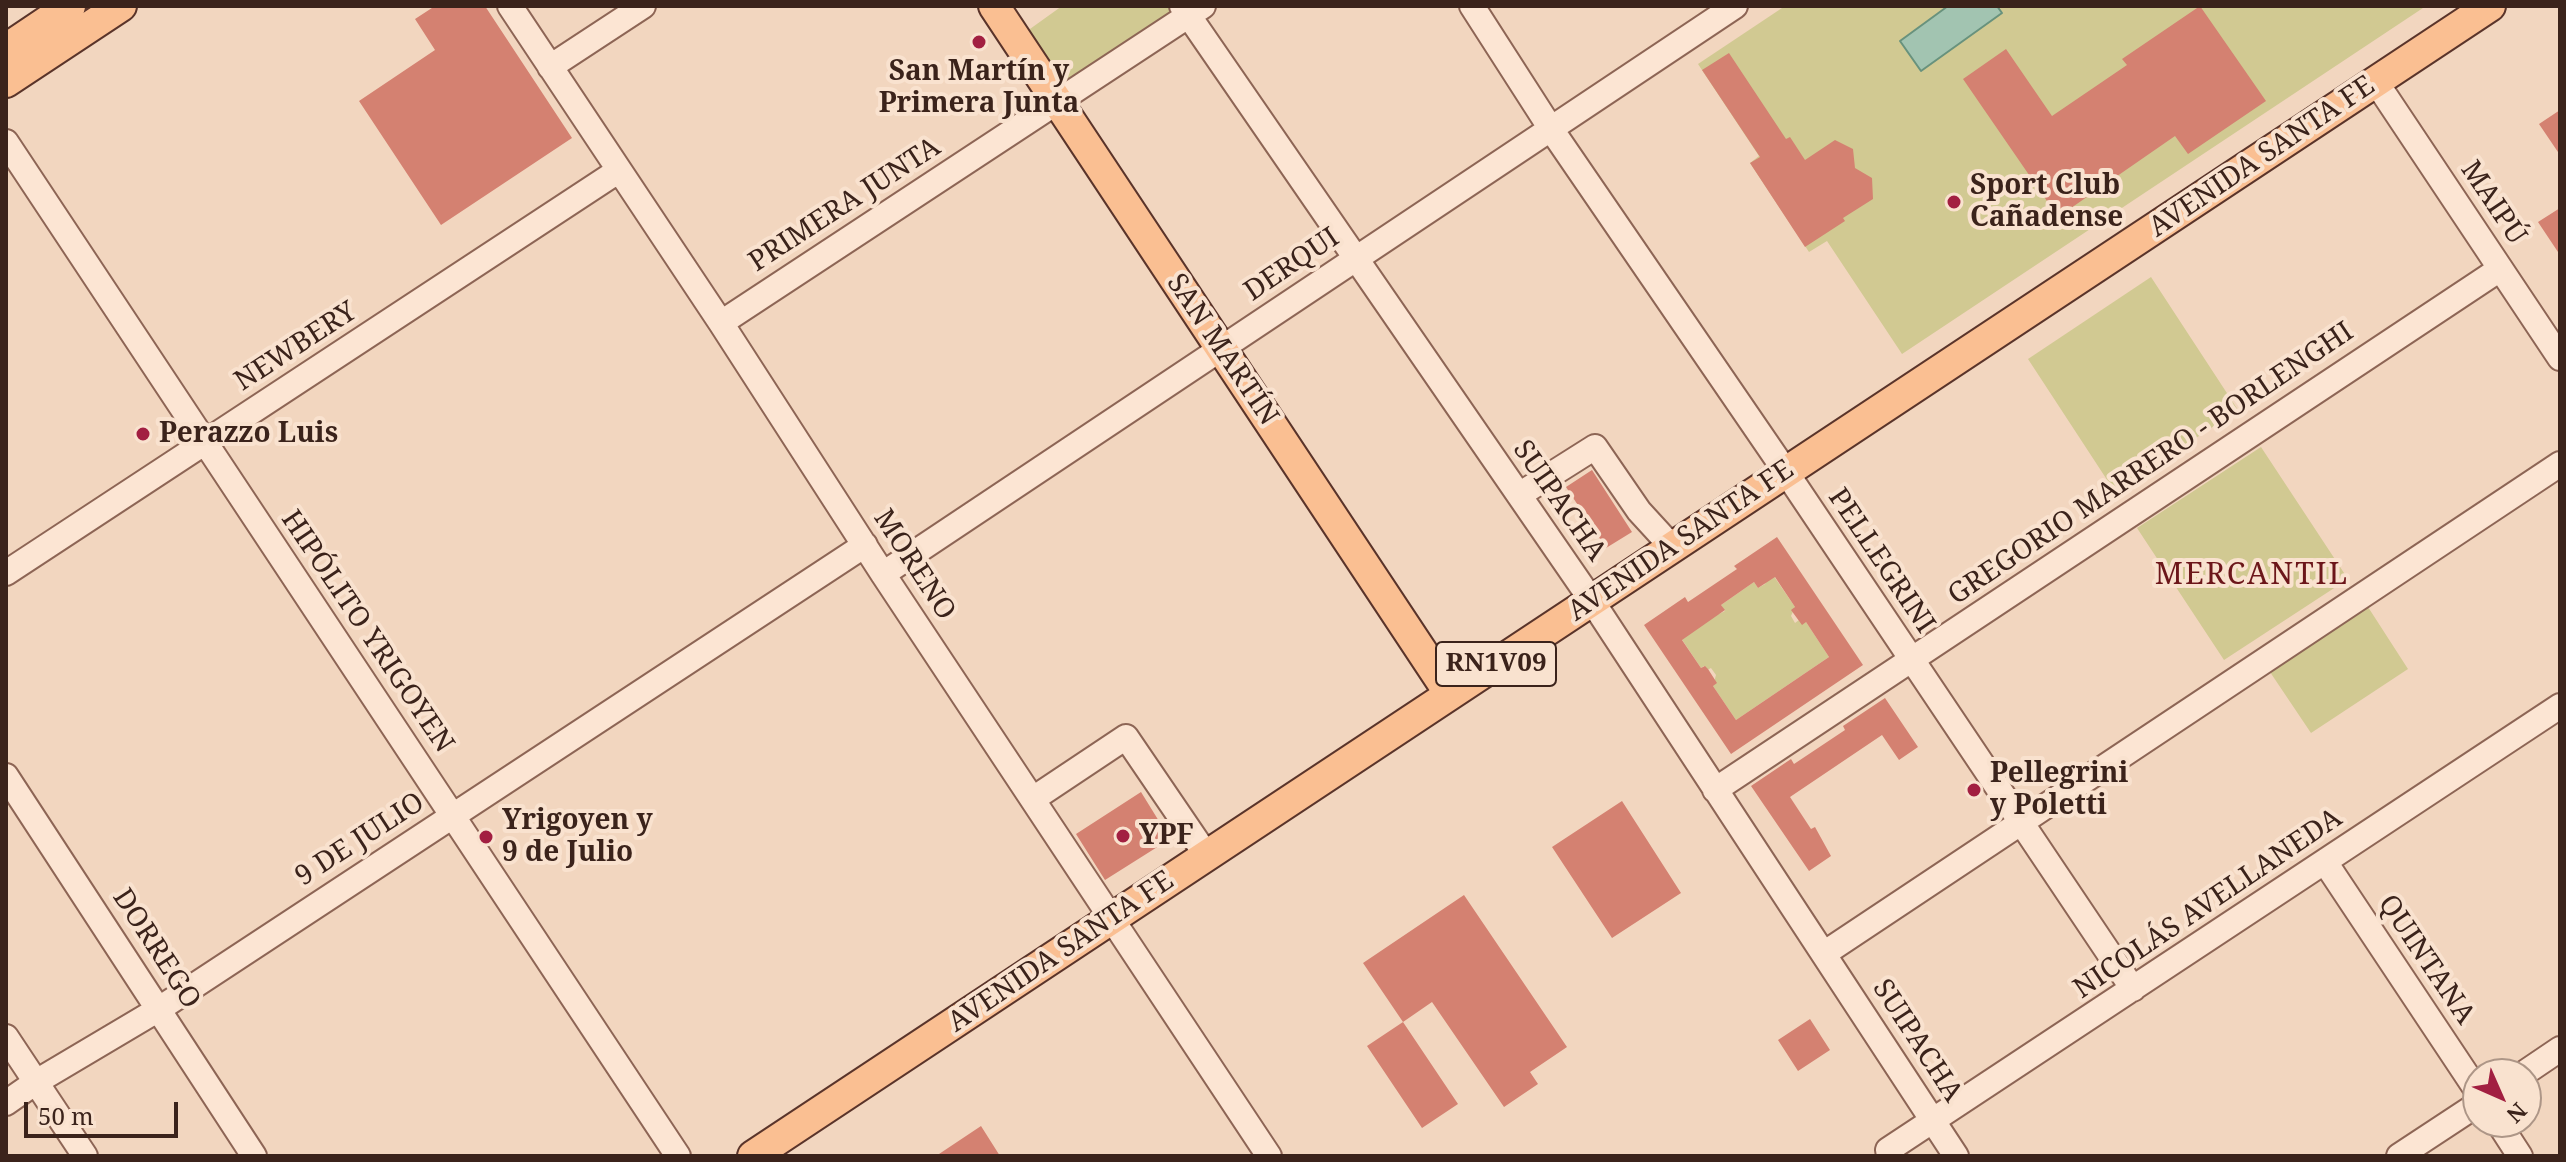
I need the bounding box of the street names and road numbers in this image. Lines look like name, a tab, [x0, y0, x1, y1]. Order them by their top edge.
street label: AVENIDA SANTA FE	[2143, 69, 2381, 245]
street label: PRIMERA JUNTA	[743, 131, 947, 279]
street label: MAIPÚ	[2453, 155, 2533, 251]
street label: DERQUI	[1238, 221, 1346, 309]
street label: SAN MARTÍN	[1159, 268, 1285, 432]
street label: NEWBERY	[229, 295, 363, 399]
street label: GREGORIO MARRERO - BORLENGHI	[1942, 315, 2360, 613]
street label: SUIPACHA	[1505, 434, 1613, 568]
street label: AVENIDA SANTA FE	[1562, 453, 1800, 629]
street label: PELLEGRINI	[1820, 482, 1942, 640]
street label: MORENO	[866, 503, 962, 627]
street label: HIPÓLITO YRIGOYEN	[273, 504, 461, 760]
road number: RN1V09	[1436, 642, 1556, 686]
street label: 9 DE JULIO	[289, 786, 431, 894]
street label: NICOLÁS AVELLANEDA	[2068, 802, 2348, 1006]
street label: AVENIDA SANTA FE	[942, 864, 1180, 1040]
street label: DORREGO	[105, 883, 207, 1015]
street label: QUINTANA	[2370, 889, 2482, 1031]
street label: SUIPACHA	[1865, 973, 1969, 1109]

